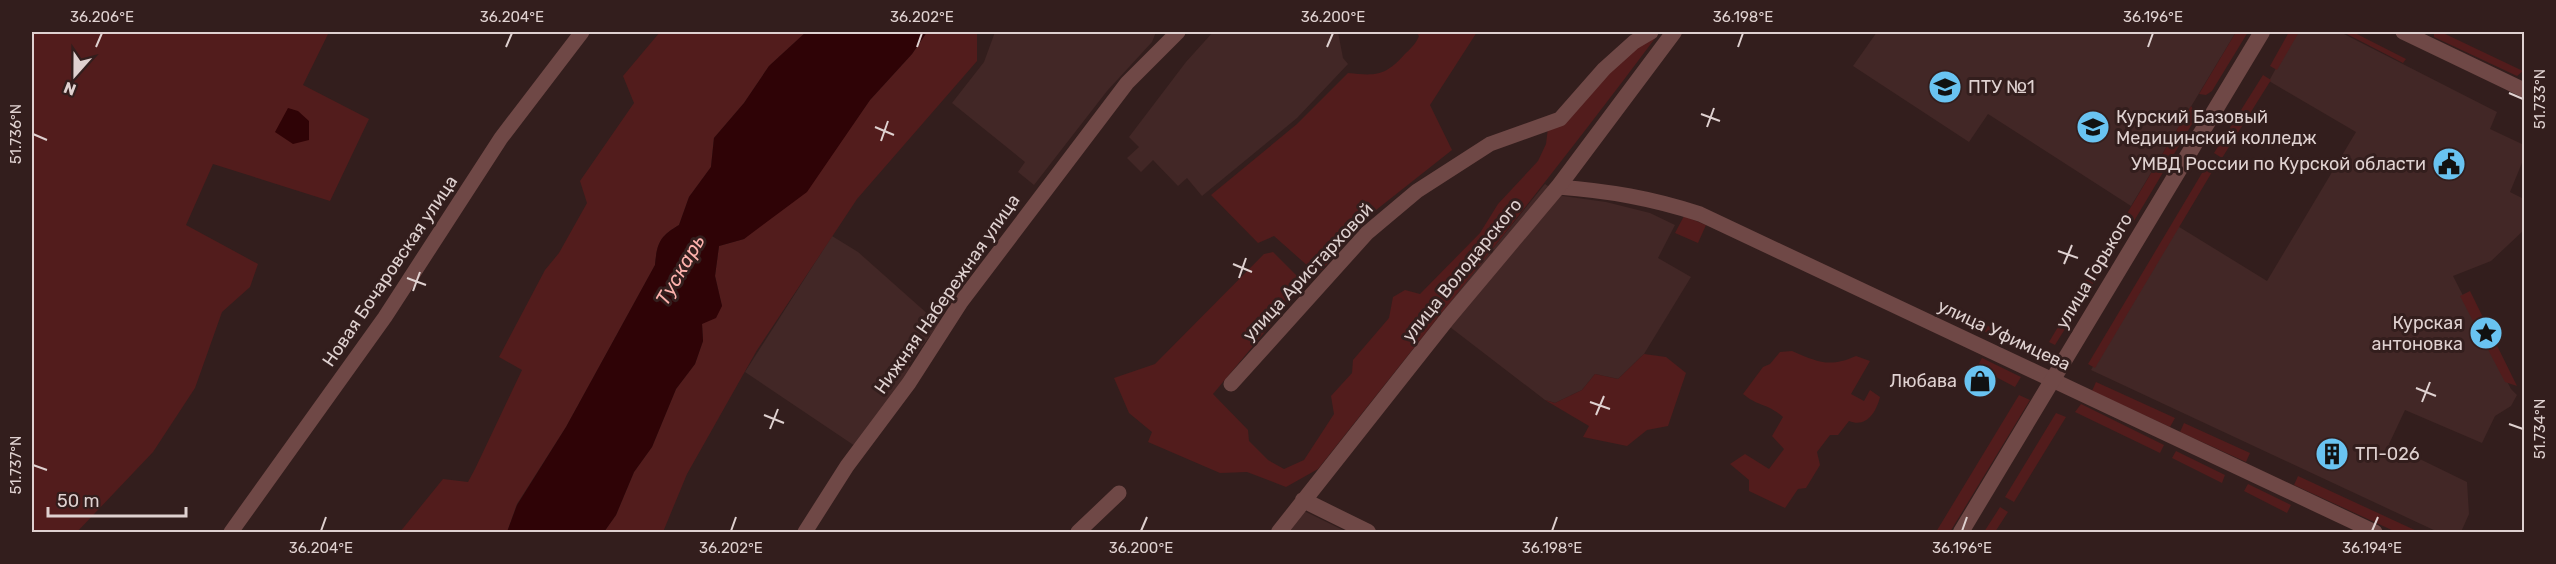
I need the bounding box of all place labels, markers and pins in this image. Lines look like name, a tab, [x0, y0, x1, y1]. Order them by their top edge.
school or university icon: ПТУ №1	[1927, 69, 1963, 105]
place label: ПТУ №1	[1968, 76, 2035, 98]
place label: Курский Базовый Медицинский колледж	[2116, 106, 2317, 149]
school or university icon: Курский Базовый Медицинский колледж	[2075, 109, 2111, 145]
public building icon: УМВД России по Курской области	[2431, 146, 2467, 182]
place label: УМВД России по Курской области	[2131, 153, 2426, 175]
place label: Курская антоновка	[2372, 312, 2463, 355]
place icon: Курская антоновка	[2468, 315, 2504, 351]
shop icon: Любава	[1962, 363, 1998, 399]
place label: Любава	[1890, 370, 1957, 392]
building icon: ТП-026	[2314, 436, 2350, 472]
place label: ТП-026	[2355, 443, 2420, 465]

